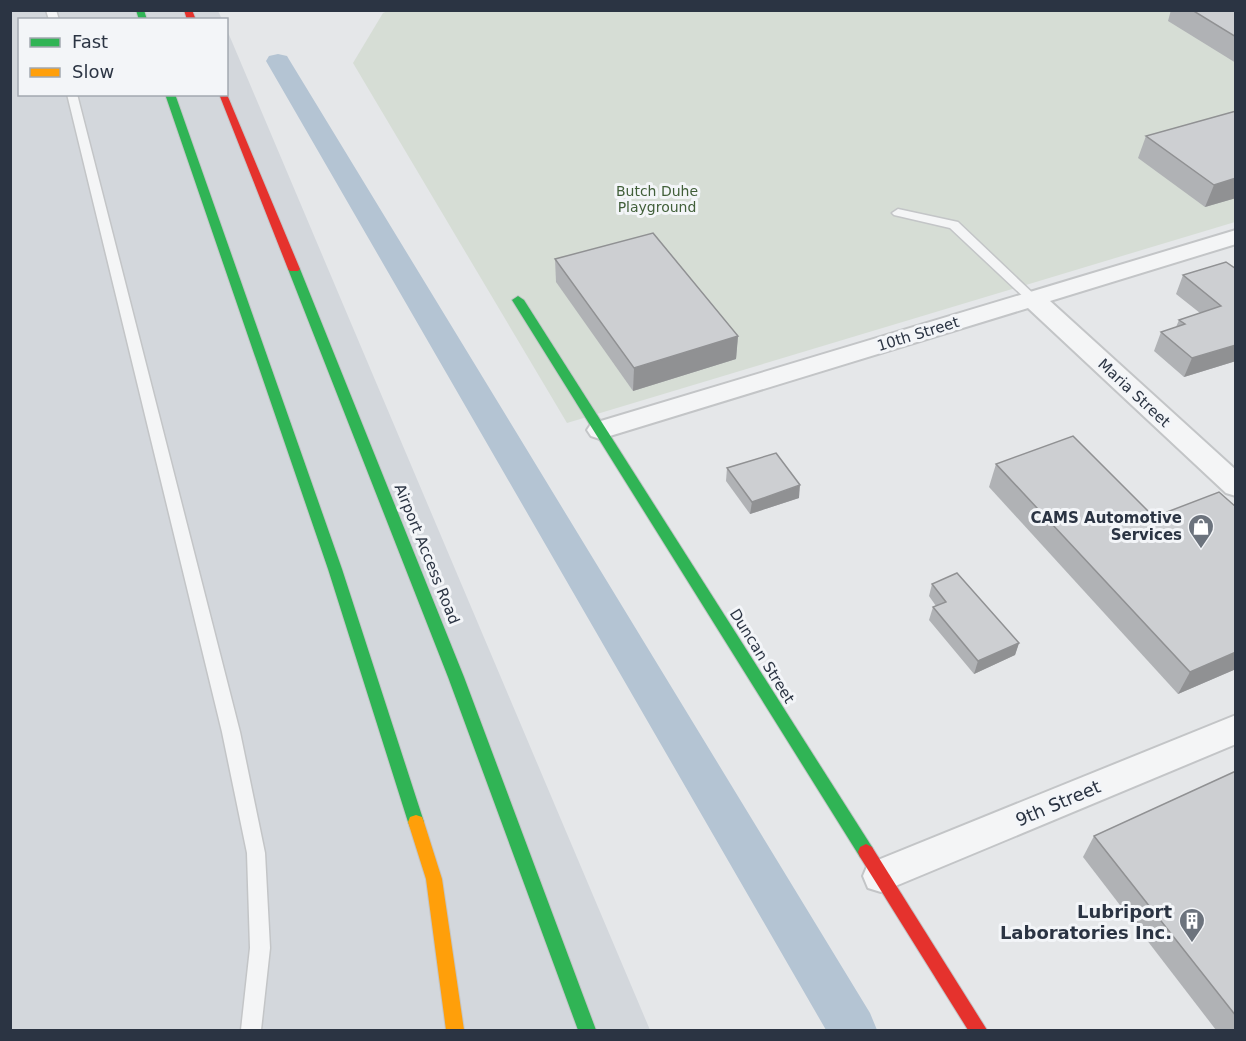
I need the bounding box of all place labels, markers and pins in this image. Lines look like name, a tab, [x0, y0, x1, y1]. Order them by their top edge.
place label: CAMS Automotive Services	[1030, 509, 1182, 544]
shop icon: CAMS Automotive Services	[1186, 512, 1216, 550]
place label: Lubriport Laboratories Inc.	[1000, 901, 1172, 943]
building icon: Lubriport Laboratories Inc.	[1177, 906, 1207, 944]

